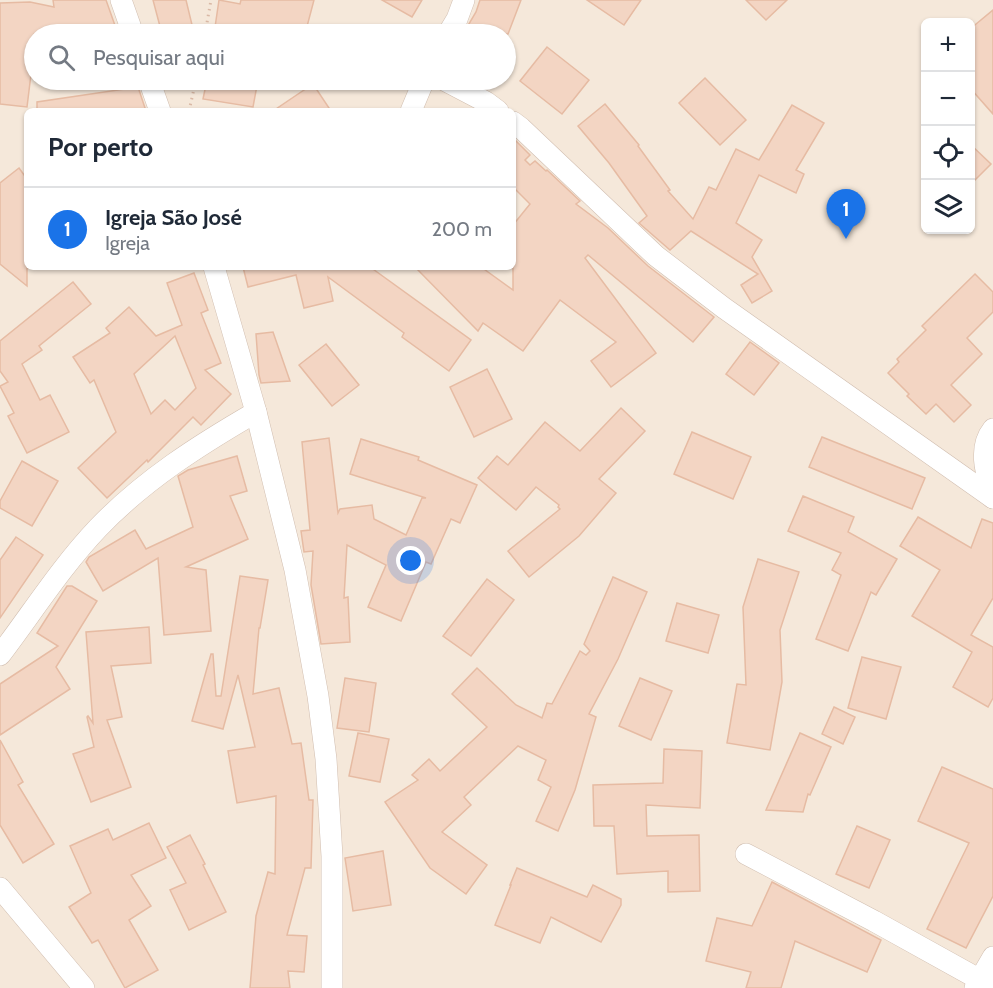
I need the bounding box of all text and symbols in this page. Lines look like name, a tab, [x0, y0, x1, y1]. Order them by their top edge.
map controls	[921, 18, 975, 234]
button: +	[921, 18, 975, 72]
search box	[24, 24, 516, 90]
icon: search	[45, 41, 78, 74]
text: Pesquisar aqui	[93, 44, 225, 71]
button: −	[921, 72, 975, 126]
button: locate	[921, 126, 975, 180]
text: Por perto	[48, 131, 153, 163]
button: layers	[921, 180, 975, 234]
pin: 1	[826, 190, 866, 239]
text: Igreja São José	[105, 204, 242, 231]
text: 1	[64, 217, 71, 241]
text: 200 m	[432, 217, 492, 241]
text: Igreja	[105, 231, 150, 255]
your location	[396, 546, 425, 575]

